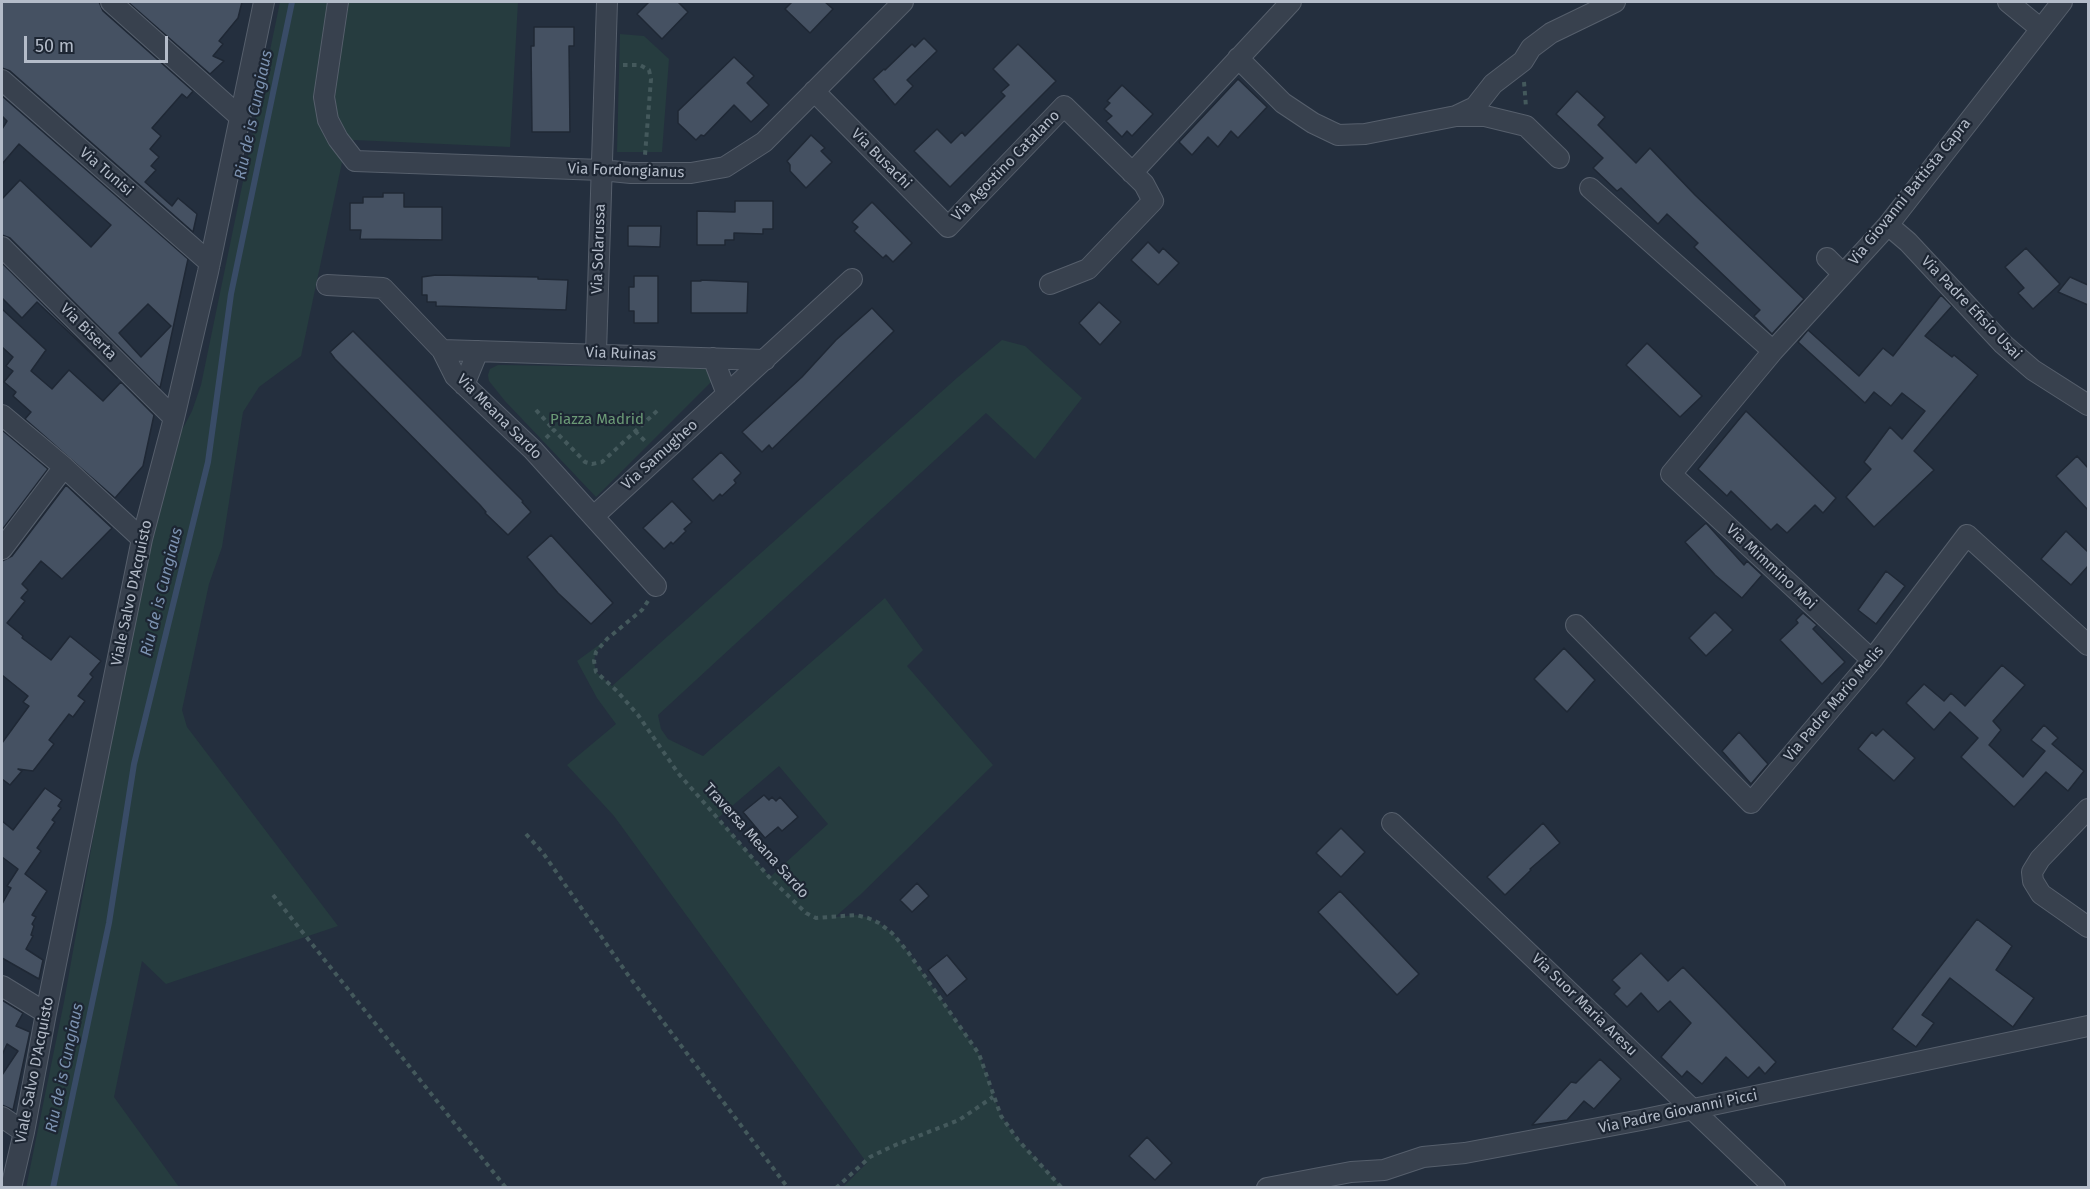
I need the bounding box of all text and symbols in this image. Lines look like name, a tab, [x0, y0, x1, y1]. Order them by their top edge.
scale bar	[27, 24, 171, 62]
text: 50 m	[35, 35, 74, 57]
water label: Riu de is Cungiaus	[231, 49, 277, 181]
street label: Via Agostino Catalano	[948, 107, 1064, 225]
street label: Via Giovanni Battista Capra	[1845, 115, 1975, 269]
street label: Via Busachi	[847, 125, 915, 193]
street label: Via Tunisi	[76, 144, 136, 200]
street label: Via Fordongianus	[567, 160, 685, 182]
street label: Via Solarussa	[588, 203, 610, 295]
street label: Via Padre Efisio Usai	[1917, 253, 2025, 363]
street label: Via Biserta	[56, 300, 120, 364]
street label: Via Ruinas	[585, 344, 657, 364]
street label: Via Meana Sardo	[453, 371, 545, 463]
park label: Piazza Madrid	[550, 411, 644, 429]
street label: Via Samugheo	[618, 416, 702, 494]
street label: Viale Salvo D'Acquisto	[108, 519, 156, 667]
street label: Via Mimmino Moi	[1722, 521, 1820, 613]
water label: Riu de is Cungiaus	[137, 526, 187, 658]
street label: Via Padre Mario Melis	[1780, 643, 1888, 765]
street label: Traversa Meana Sardo	[700, 780, 812, 902]
street label: Via Suor Maria Aresu	[1527, 950, 1641, 1060]
street label: Viale Salvo D'Acquisto	[12, 995, 58, 1145]
water label: Riu de is Cungiaus	[42, 1002, 88, 1134]
street label: Via Padre Giovanni Picci	[1597, 1086, 1759, 1138]

